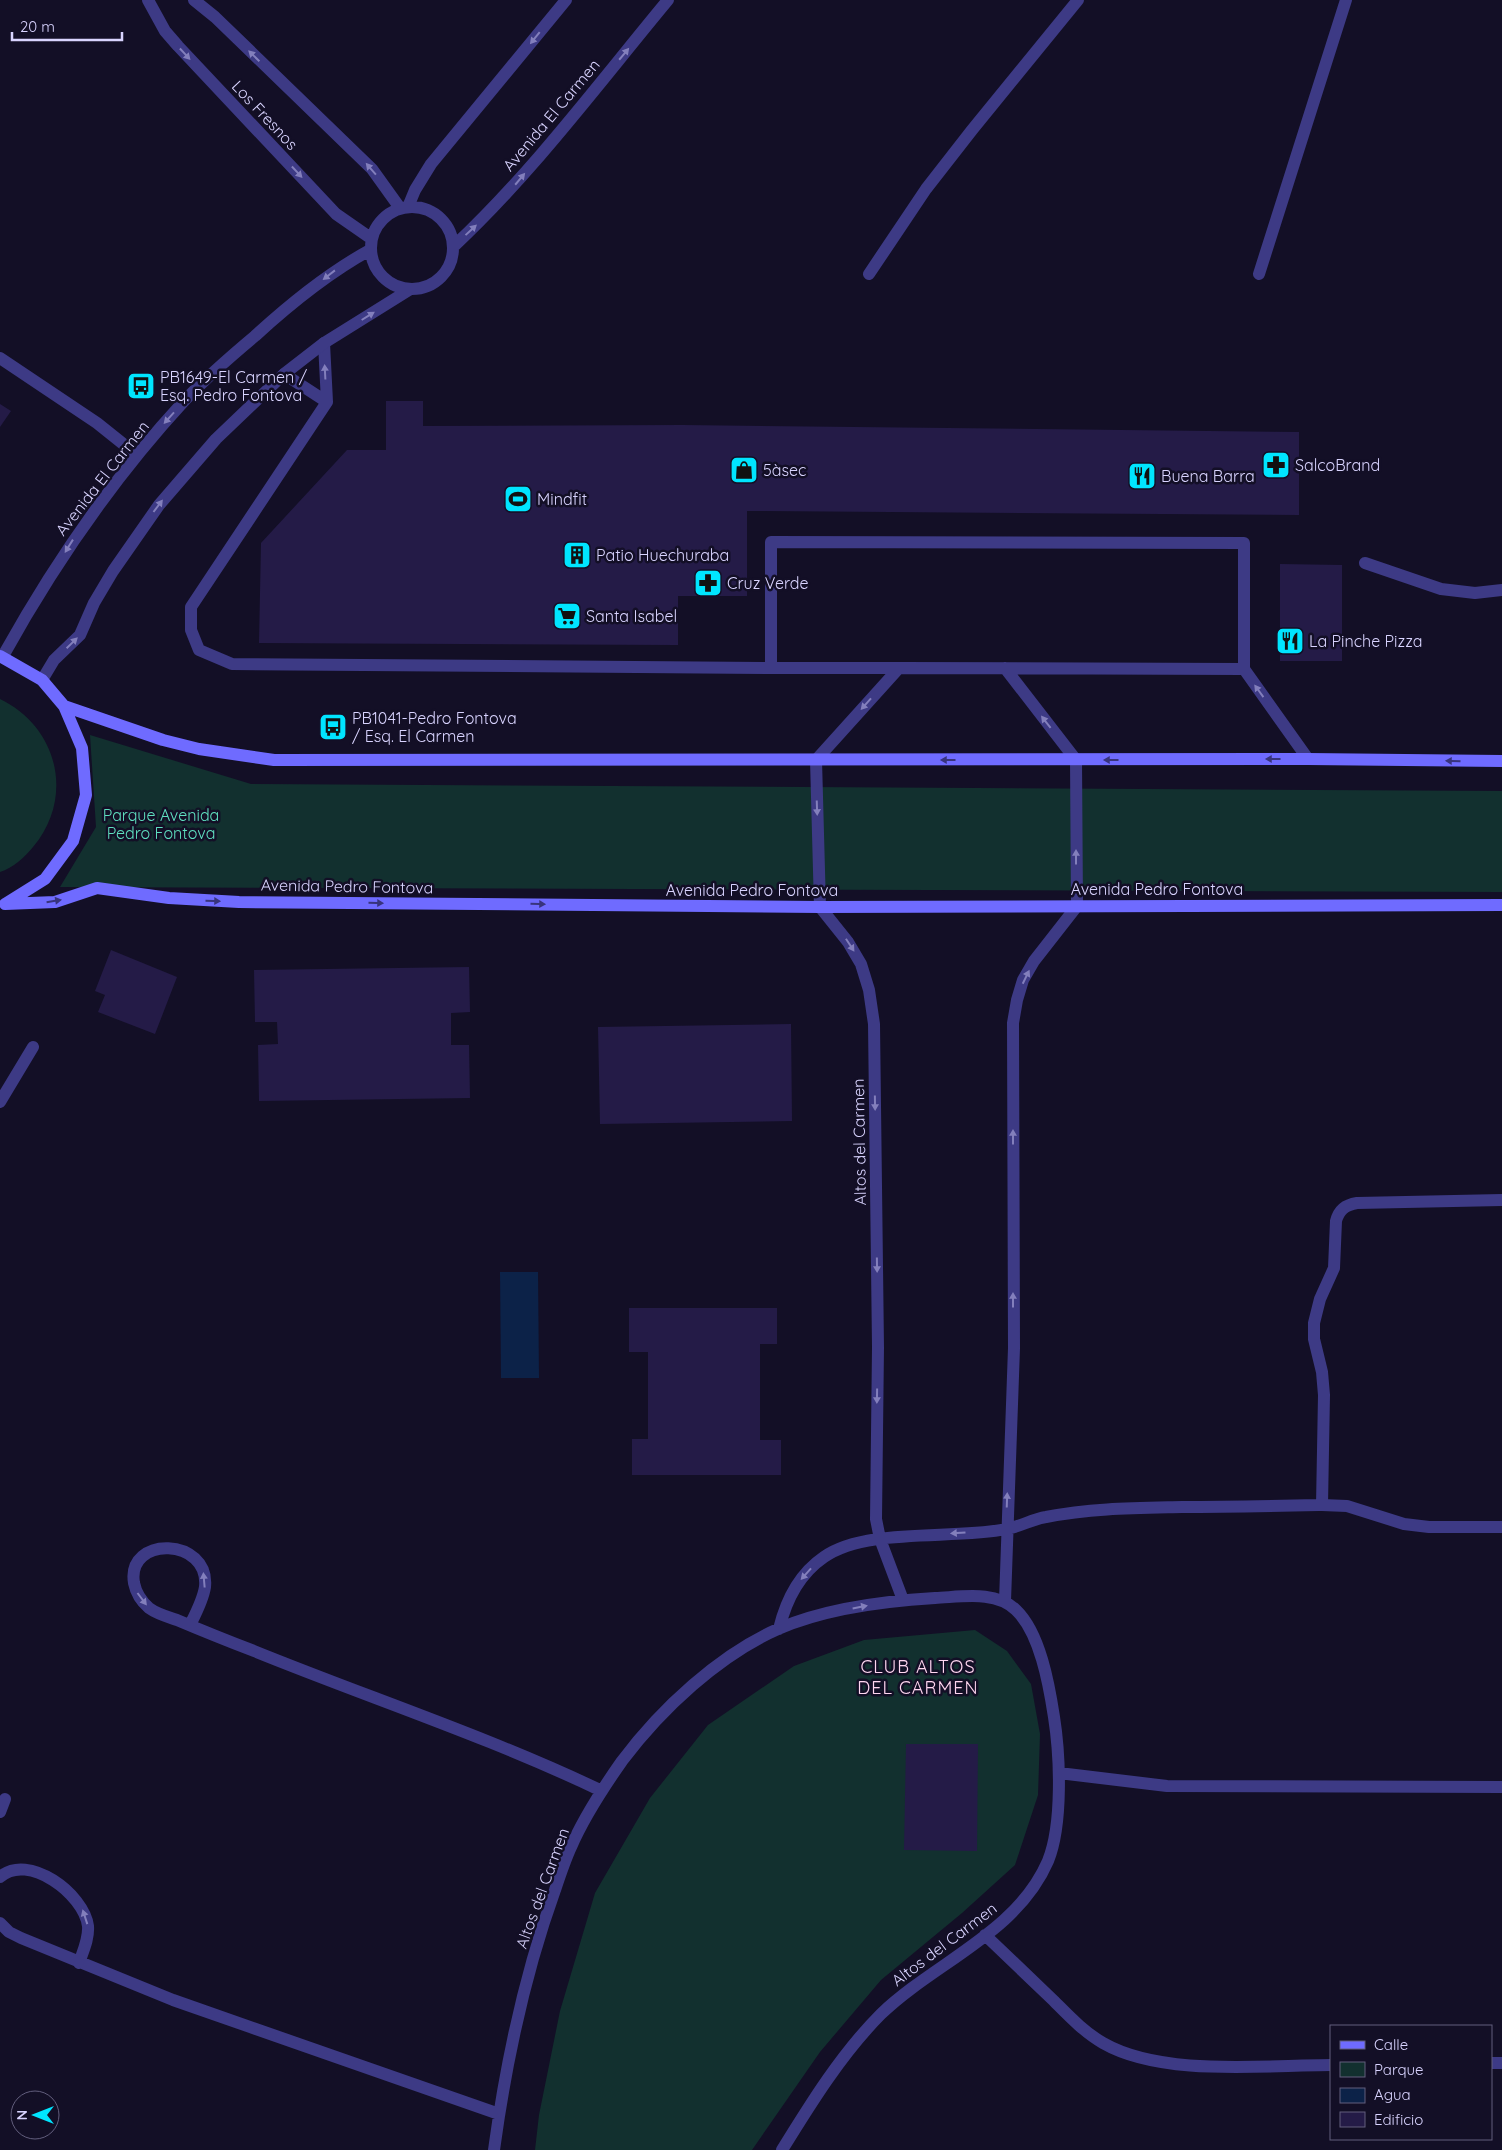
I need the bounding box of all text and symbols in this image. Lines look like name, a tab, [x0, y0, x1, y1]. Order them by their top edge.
scale bar	[12, 10, 122, 42]
text: 20 m	[20, 17, 55, 36]
one-way arrow	[529, 31, 540, 44]
one-way arrow	[618, 47, 629, 60]
one-way arrow	[179, 48, 191, 60]
one-way arrow	[249, 50, 261, 62]
street label: Avenida El Carmen	[498, 55, 604, 175]
street label: Los Fresnos	[228, 76, 302, 154]
one-way arrow	[366, 163, 377, 175]
one-way arrow	[291, 166, 303, 178]
one-way arrow	[514, 172, 525, 185]
one-way arrow	[464, 225, 477, 236]
one-way arrow	[323, 269, 336, 280]
one-way arrow	[361, 311, 374, 320]
one-way arrow	[321, 364, 329, 380]
place label: PB1649-El Carmen / Esq. Pedro Fontova	[160, 367, 308, 405]
bus stop icon: PB1649-El Carmen / Esq. Pedro Fontova	[126, 371, 156, 401]
one-way arrow	[163, 412, 175, 424]
street label: Avenida El Carmen	[51, 417, 153, 539]
pharmacy icon: SalcoBrand	[1261, 450, 1291, 480]
shop icon: 5àsec	[729, 455, 759, 485]
place label: SalcoBrand	[1295, 455, 1380, 475]
place label: 5àsec	[763, 460, 806, 480]
restaurant icon: Buena Barra	[1127, 461, 1157, 491]
place label: Buena Barra	[1161, 466, 1255, 486]
sports icon: Mindfit	[503, 484, 533, 514]
place label: Mindfit	[537, 489, 587, 509]
one-way arrow	[153, 500, 164, 513]
one-way arrow	[64, 539, 74, 553]
building icon: Patio Huechuraba	[562, 540, 592, 570]
place label: Patio Huechuraba	[596, 545, 729, 565]
pharmacy icon: Cruz Verde	[693, 568, 723, 598]
place label: Cruz Verde	[727, 573, 809, 593]
supermarket icon: Santa Isabel	[552, 601, 582, 631]
place label: Santa Isabel	[586, 606, 677, 626]
restaurant icon: La Pinche Pizza	[1275, 626, 1305, 656]
place label: La Pinche Pizza	[1309, 631, 1423, 651]
one-way arrow	[66, 637, 78, 649]
one-way arrow	[1254, 684, 1264, 697]
one-way arrow	[860, 697, 872, 709]
place label: PB1041-Pedro Fontova / Esq. El Carmen	[352, 708, 517, 746]
bus stop icon: PB1041-Pedro Fontova / Esq. El Carmen	[318, 712, 348, 742]
one-way arrow	[1041, 715, 1051, 728]
one-way arrow	[1265, 755, 1281, 763]
one-way arrow	[940, 756, 956, 764]
one-way arrow	[1103, 756, 1119, 764]
one-way arrow	[1445, 756, 1461, 764]
one-way arrow	[813, 801, 821, 817]
park label: Parque Avenida Pedro Fontova	[103, 805, 219, 843]
one-way arrow	[1072, 849, 1080, 865]
street label: Avenida Pedro Fontova	[261, 874, 433, 898]
street label: Avenida Pedro Fontova	[1071, 879, 1243, 899]
street label: Avenida Pedro Fontova	[666, 880, 838, 900]
one-way arrow	[46, 897, 62, 905]
one-way arrow	[205, 898, 221, 906]
one-way arrow	[368, 899, 384, 907]
one-way arrow	[530, 900, 546, 908]
one-way arrow	[845, 939, 855, 952]
one-way arrow	[1022, 970, 1030, 984]
street label: Altos del Carmen	[848, 1078, 870, 1206]
one-way arrow	[871, 1095, 879, 1111]
one-way arrow	[1009, 1129, 1017, 1145]
one-way arrow	[873, 1258, 881, 1274]
one-way arrow	[1009, 1291, 1017, 1307]
one-way arrow	[873, 1388, 881, 1404]
one-way arrow	[1004, 1491, 1012, 1507]
one-way arrow	[949, 1530, 965, 1538]
one-way arrow	[800, 1568, 811, 1581]
one-way arrow	[199, 1571, 207, 1587]
one-way arrow	[137, 1592, 147, 1606]
one-way arrow	[852, 1602, 868, 1610]
district label: CLUB ALTOS DEL CARMEN	[857, 1655, 979, 1699]
street label: Altos del Carmen	[511, 1825, 573, 1951]
street label: Altos del Carmen	[887, 1898, 1001, 1990]
one-way arrow	[81, 1909, 88, 1924]
legend	[1330, 2025, 1492, 2140]
text: Calle	[1374, 2035, 1408, 2054]
text: Parque	[1374, 2060, 1424, 2079]
text: Agua	[1374, 2085, 1411, 2104]
north arrow	[10, 2090, 60, 2140]
text: N	[13, 2110, 31, 2120]
text: Edificio	[1374, 2110, 1423, 2129]

